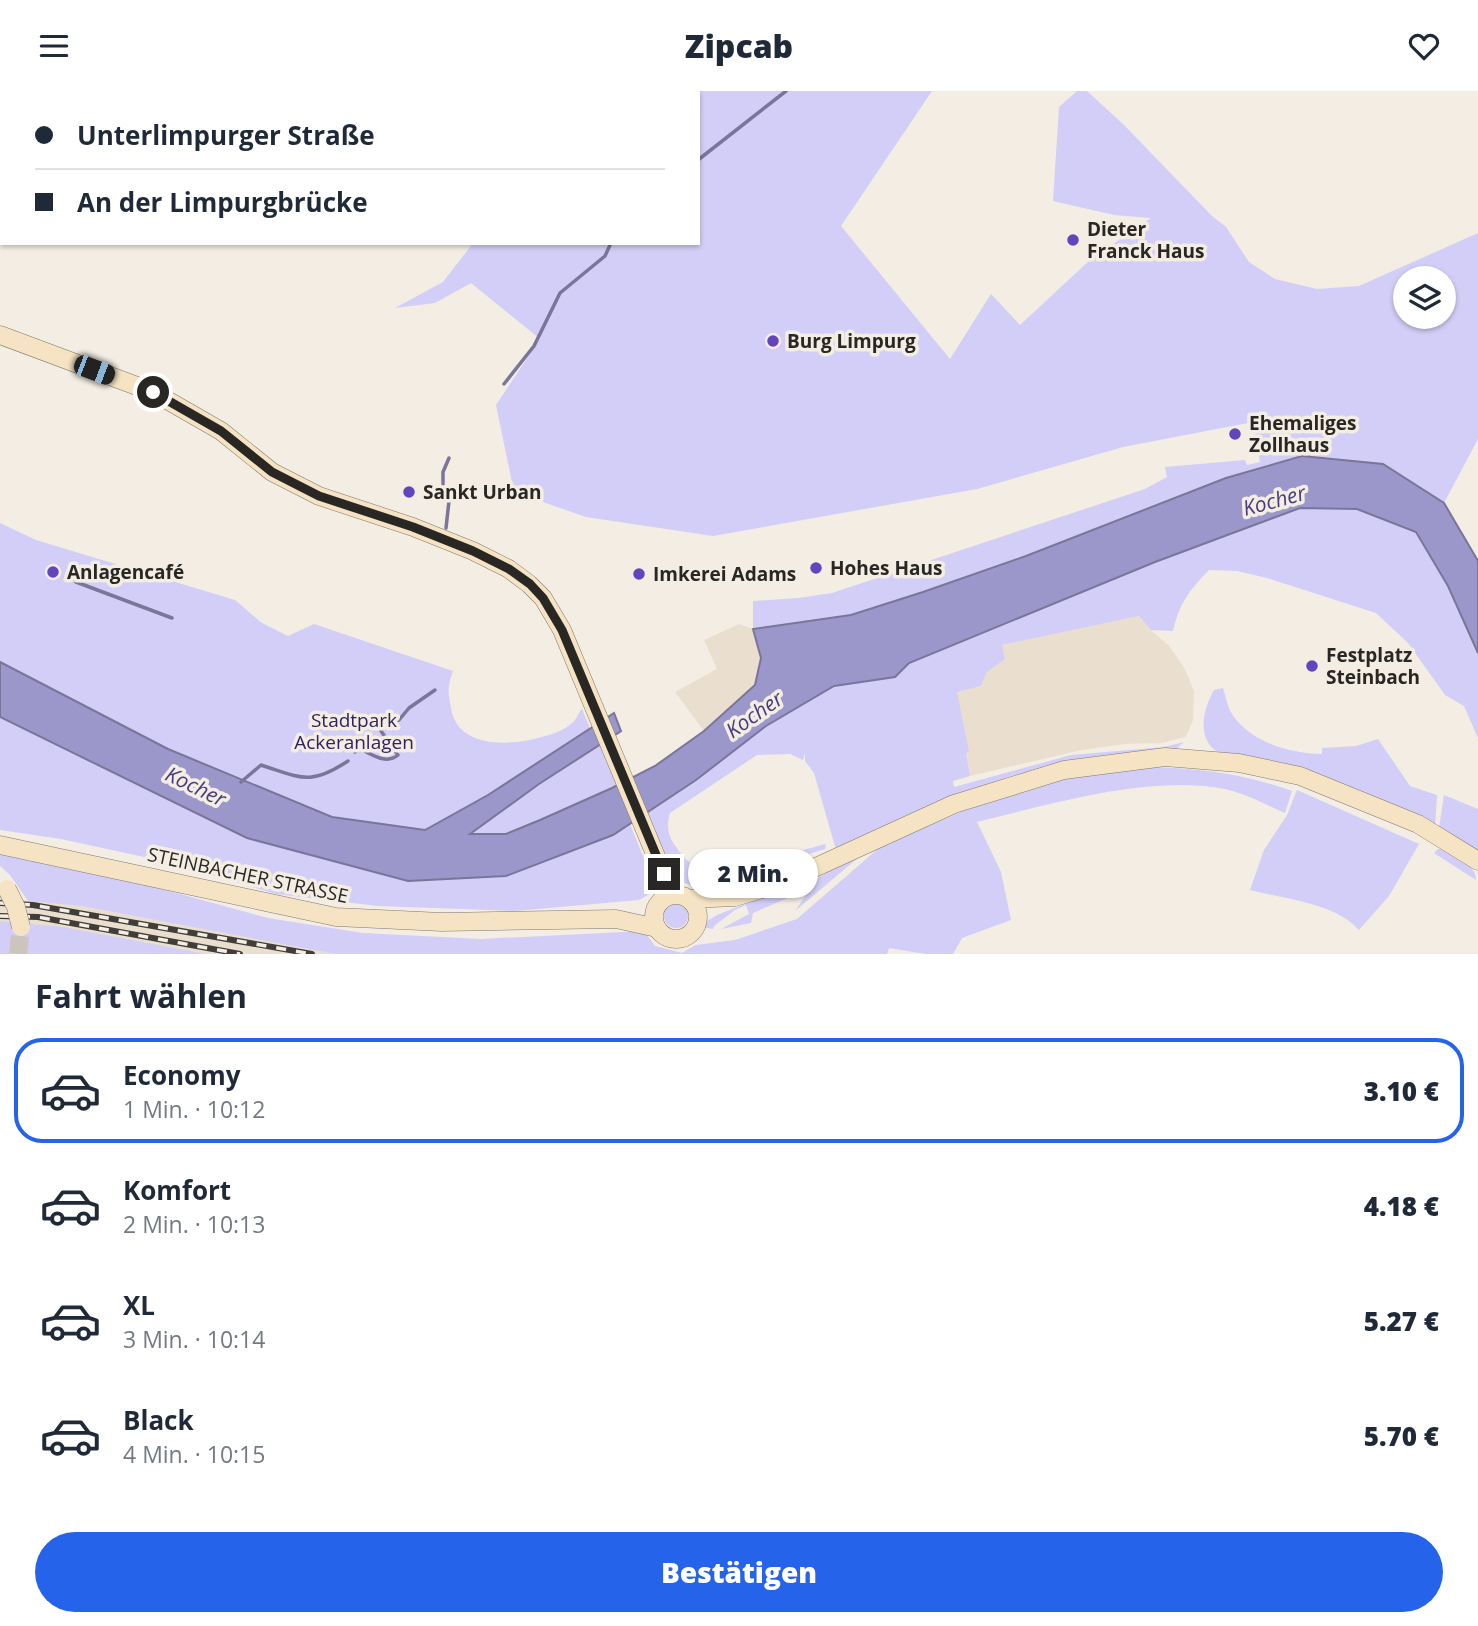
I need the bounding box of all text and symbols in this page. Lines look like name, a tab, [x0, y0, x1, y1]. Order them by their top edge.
text: Zipcab	[685, 24, 793, 67]
icon: menu	[35, 27, 73, 65]
icon: heart	[1405, 27, 1443, 65]
text: Unterlimpurger Straße	[77, 117, 375, 153]
text: An der Limpurgbrücke	[77, 184, 368, 220]
place label: Dieter Franck Haus	[1087, 216, 1204, 264]
marker: Dieter Franck Haus	[1065, 232, 1081, 248]
map controls	[1393, 266, 1456, 329]
button: layers	[1393, 266, 1456, 329]
place label: Burg Limpurg	[787, 328, 916, 354]
marker: Burg Limpurg	[765, 333, 781, 349]
car	[71, 353, 118, 387]
route start	[137, 376, 169, 408]
place label: Ehemaliges Zollhaus	[1249, 410, 1357, 458]
marker: Ehemaliges Zollhaus	[1227, 426, 1243, 442]
water label: Kocher	[1239, 478, 1309, 522]
place label: Sankt Urban	[423, 479, 541, 505]
marker: Sankt Urban	[401, 484, 417, 500]
place label: Hohes Haus	[830, 555, 942, 581]
place label: Anlagencafé	[67, 559, 184, 585]
marker: Hohes Haus	[808, 560, 824, 576]
place label: Imkerei Adams	[653, 561, 796, 587]
marker: Anlagencafé	[45, 564, 61, 580]
marker: Imkerei Adams	[631, 566, 647, 582]
place label: Festplatz Steinbach	[1326, 642, 1420, 690]
marker: Festplatz Steinbach	[1304, 658, 1320, 674]
water label: Kocher	[720, 684, 789, 744]
park label: Stadtpark Ackeranlagen	[294, 707, 414, 755]
water label: Kocher	[161, 759, 232, 813]
street label: STEINBACHER STRASSE	[145, 841, 351, 909]
callout: 2 Min.	[688, 849, 818, 899]
text: 2 Min.	[717, 857, 789, 889]
route end	[648, 858, 680, 890]
text: Fahrt wählen	[35, 974, 247, 1017]
text: Economy	[123, 1057, 241, 1093]
icon: car	[39, 1059, 102, 1122]
text: 3.10 €	[1364, 1073, 1439, 1109]
text: 1 Min. · 10:12	[123, 1093, 265, 1125]
text: Komfort	[123, 1172, 231, 1208]
icon: car	[39, 1174, 102, 1237]
text: 4.18 €	[1364, 1188, 1439, 1224]
text: 2 Min. · 10:13	[123, 1208, 265, 1240]
text: XL	[123, 1287, 155, 1323]
icon: car	[39, 1289, 102, 1352]
text: 5.27 €	[1364, 1303, 1439, 1339]
text: 3 Min. · 10:14	[123, 1323, 265, 1355]
text: Black	[123, 1402, 194, 1438]
icon: car	[39, 1404, 102, 1467]
text: 5.70 €	[1364, 1418, 1439, 1454]
text: 4 Min. · 10:15	[123, 1438, 265, 1470]
button: Bestätigen	[35, 1532, 1443, 1612]

